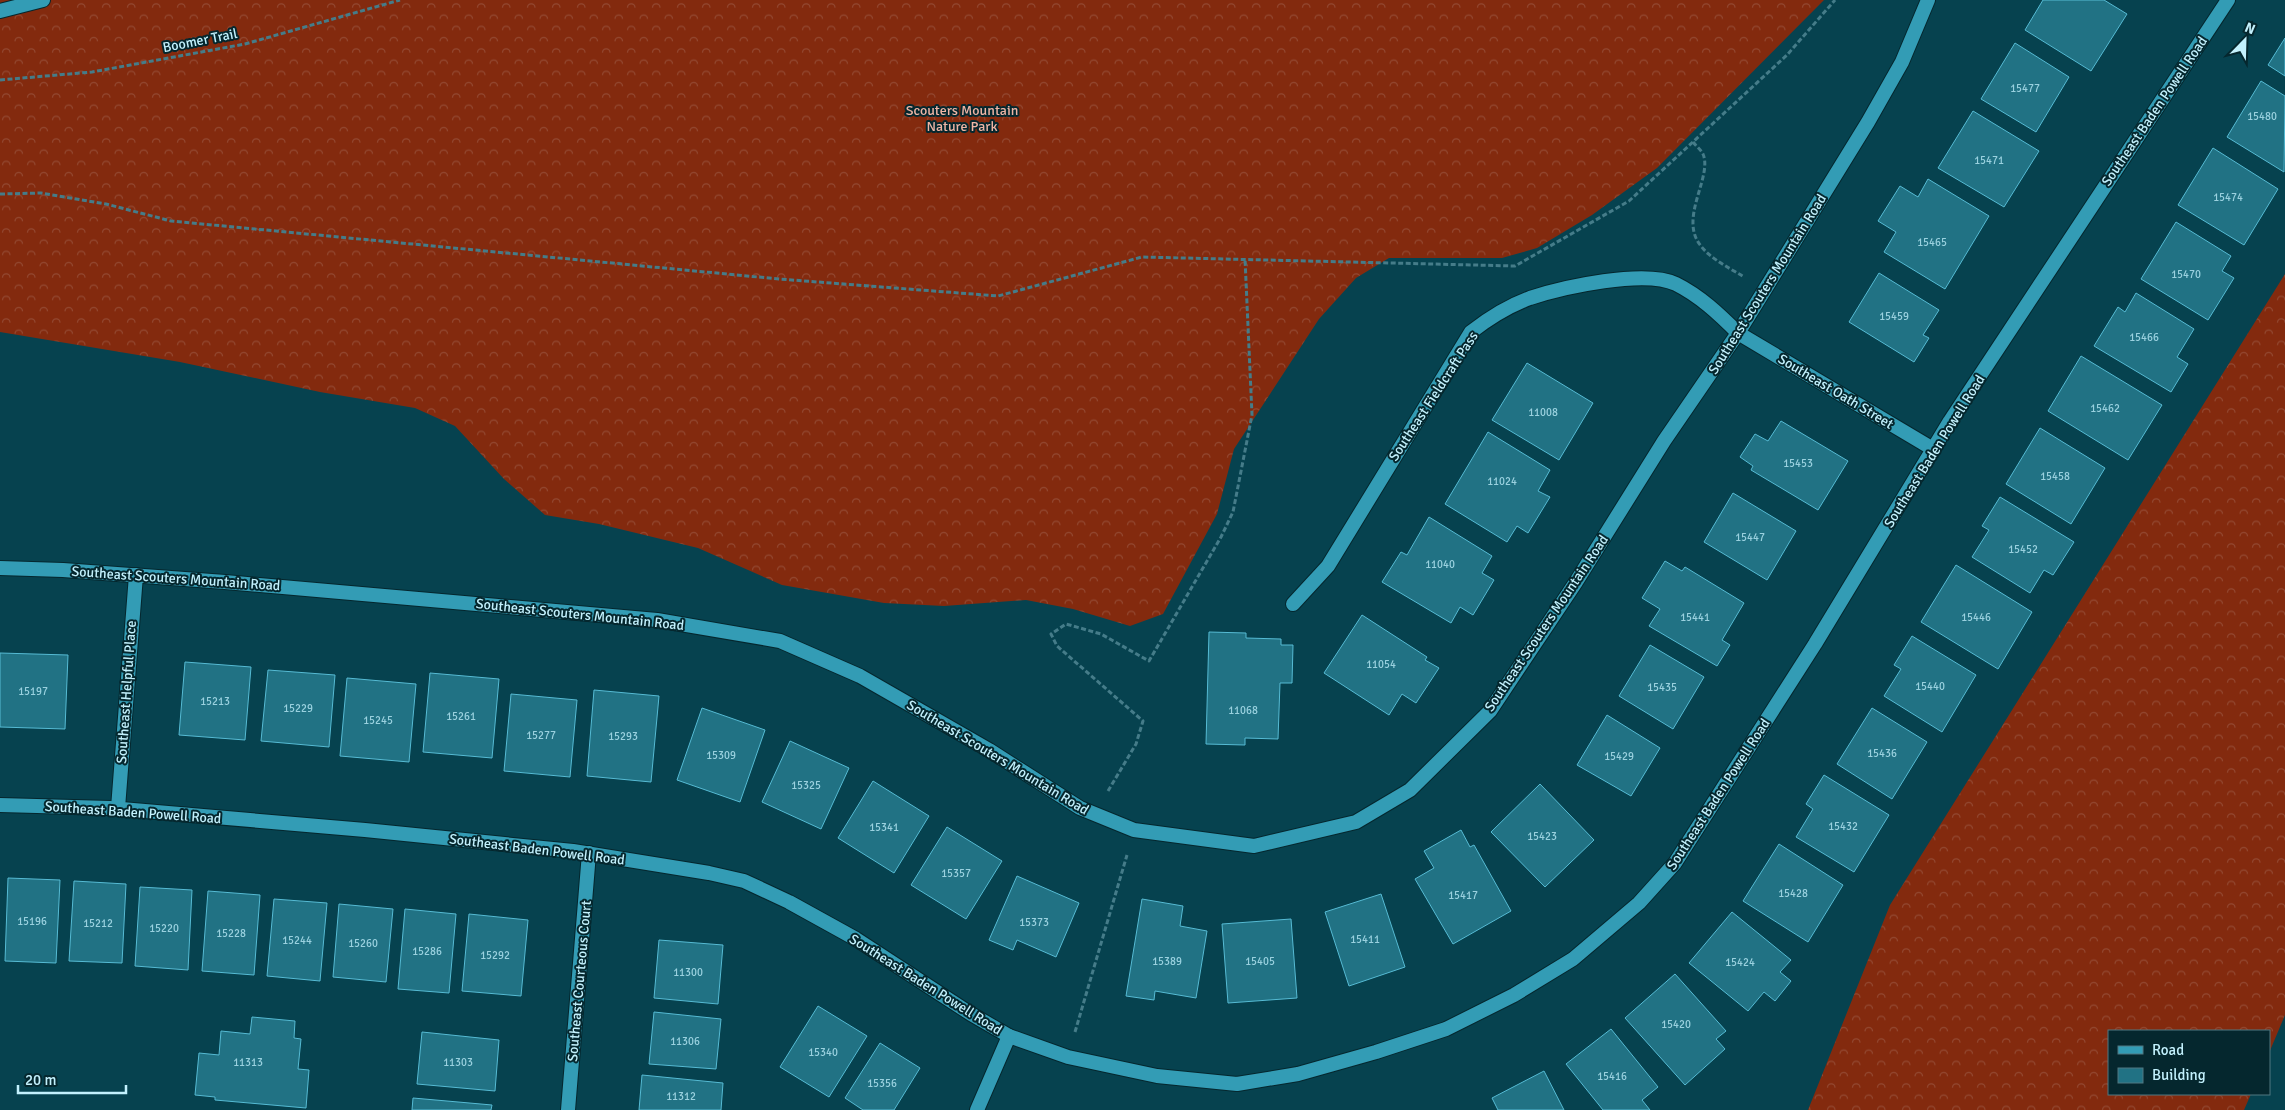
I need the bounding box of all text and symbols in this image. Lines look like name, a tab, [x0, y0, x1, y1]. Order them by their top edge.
north arrow	[2220, 15, 2270, 65]
text: N	[2242, 19, 2258, 38]
street label: Boomer Trail	[161, 25, 239, 56]
street label: Southeast Baden Powell Road	[2098, 33, 2211, 189]
house number: 15477	[2010, 82, 2040, 95]
park label: Scouters Mountain Nature Park	[906, 102, 1018, 135]
house number: 15480	[2247, 110, 2277, 123]
house number: 15471	[1974, 154, 2004, 167]
street label: Southeast Scouters Mountain Road	[1705, 191, 1830, 377]
house number: 15474	[2213, 191, 2243, 204]
house number: 15465	[1917, 236, 1947, 249]
house number: 15470	[2171, 268, 2201, 281]
house number: 15459	[1879, 310, 1909, 323]
street label: Southeast Fieldcraft Pass	[1385, 328, 1482, 464]
house number: 15466	[2129, 331, 2159, 344]
street label: Southeast Oath Street	[1775, 350, 1897, 433]
street label: Southeast Baden Powell Road	[1880, 372, 1988, 531]
house number: 15462	[2090, 402, 2120, 415]
house number: 11008	[1528, 406, 1558, 419]
house number: 15453	[1783, 457, 1813, 470]
house number: 15458	[2040, 470, 2070, 483]
house number: 11024	[1487, 475, 1517, 488]
house number: 15447	[1735, 531, 1765, 544]
street label: Southeast Scouters Mountain Road	[1481, 532, 1612, 715]
house number: 15452	[2008, 543, 2038, 556]
house number: 11040	[1425, 558, 1455, 571]
street label: Southeast Scouters Mountain Road	[71, 563, 281, 594]
street label: Southeast Scouters Mountain Road	[475, 595, 685, 634]
house number: 15441	[1680, 611, 1710, 624]
house number: 15446	[1961, 611, 1991, 624]
street label: Southeast Helpful Place	[113, 620, 140, 764]
house number: 11054	[1366, 658, 1396, 671]
house number: 15440	[1915, 680, 1945, 693]
house number: 15435	[1647, 681, 1677, 694]
house number: 15197	[18, 685, 48, 698]
house number: 15213	[200, 695, 230, 708]
street label: Southeast Scouters Mountain Road	[904, 696, 1092, 819]
house number: 15229	[283, 702, 313, 715]
house number: 11068	[1228, 704, 1258, 717]
house number: 15261	[446, 710, 476, 723]
house number: 15245	[363, 714, 393, 727]
street label: Southeast Baden Powell Road	[1663, 715, 1774, 873]
house number: 15277	[526, 729, 556, 742]
house number: 15293	[608, 730, 638, 743]
house number: 15436	[1867, 747, 1897, 760]
house number: 15309	[706, 749, 736, 762]
house number: 15429	[1604, 750, 1634, 763]
house number: 15325	[791, 779, 821, 792]
street label: Southeast Baden Powell Road	[44, 798, 222, 827]
house number: 15432	[1828, 820, 1858, 833]
house number: 15341	[869, 821, 899, 834]
street label: Southeast Baden Powell Road	[448, 830, 626, 869]
house number: 15423	[1527, 830, 1557, 843]
house number: 15357	[941, 867, 971, 880]
house number: 15428	[1778, 887, 1808, 900]
house number: 15417	[1448, 889, 1478, 902]
street label: Southeast Courteous Court	[564, 900, 595, 1062]
house number: 15196	[17, 915, 47, 928]
house number: 15373	[1019, 916, 1049, 929]
house number: 15212	[83, 917, 113, 930]
house number: 15220	[149, 922, 179, 935]
house number: 15228	[216, 927, 246, 940]
street label: Southeast Baden Powell Road	[846, 930, 1005, 1038]
house number: 15411	[1350, 933, 1380, 946]
house number: 15244	[282, 934, 312, 947]
house number: 15260	[348, 937, 378, 950]
house number: 15286	[412, 945, 442, 958]
house number: 15292	[480, 949, 510, 962]
house number: 15389	[1152, 955, 1182, 968]
house number: 15405	[1245, 955, 1275, 968]
house number: 15424	[1725, 956, 1755, 969]
house number: 11300	[673, 966, 703, 979]
house number: 15420	[1661, 1018, 1691, 1031]
legend	[2108, 1030, 2270, 1095]
house number: 11306	[670, 1035, 700, 1048]
text: Road	[2152, 1041, 2184, 1059]
house number: 15340	[808, 1046, 838, 1059]
house number: 11313	[233, 1056, 263, 1069]
house number: 11303	[443, 1056, 473, 1069]
scale bar	[18, 1062, 125, 1094]
text: Building	[2152, 1066, 2206, 1084]
house number: 15416	[1597, 1070, 1627, 1083]
text: 20 m	[25, 1071, 56, 1089]
house number: 15356	[867, 1077, 897, 1090]
house number: 11312	[666, 1090, 696, 1103]

